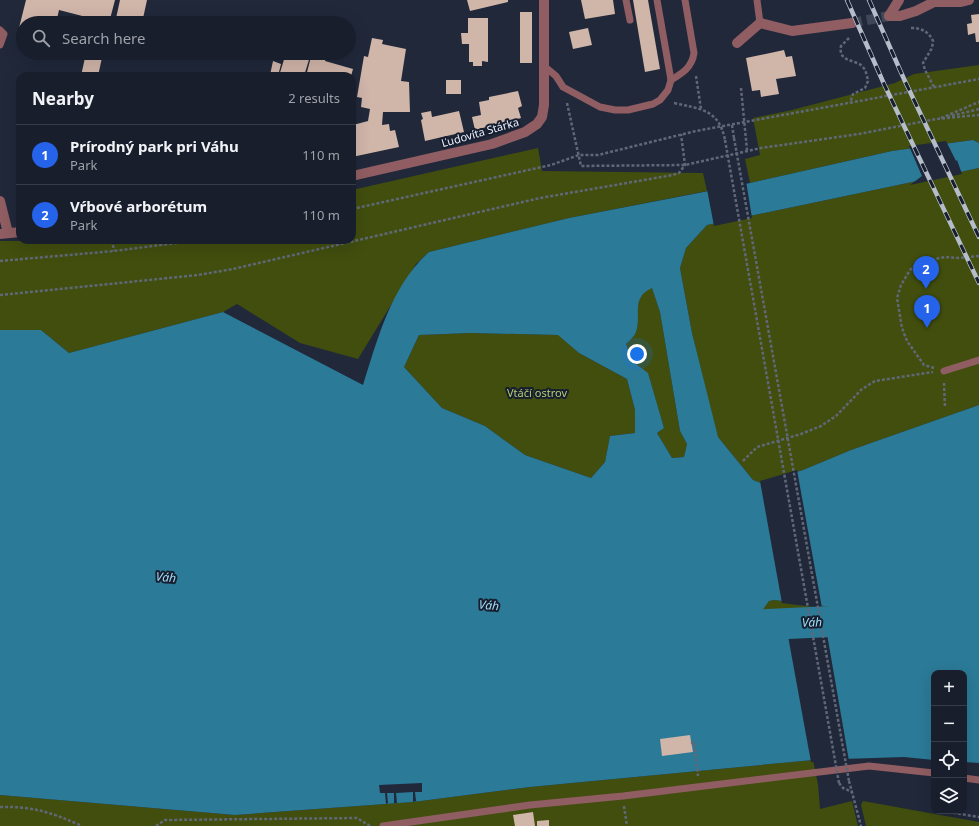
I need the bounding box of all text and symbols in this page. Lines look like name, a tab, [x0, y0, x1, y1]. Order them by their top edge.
search box	[16, 16, 356, 60]
icon: search	[30, 27, 52, 49]
text: Search here	[62, 28, 145, 48]
text: Nearby	[32, 87, 94, 110]
text: 2 results	[288, 89, 340, 107]
street label: Ľudovíta Stárka	[439, 114, 521, 150]
text: Prírodný park pri Váhu	[70, 136, 239, 156]
text: 1	[41, 146, 49, 164]
text: 110 m	[302, 146, 340, 164]
text: Park	[70, 156, 97, 174]
text: Vŕbové arborétum	[70, 196, 207, 216]
text: 2	[41, 206, 49, 224]
text: 110 m	[302, 206, 340, 224]
text: Park	[70, 216, 97, 234]
pin: 2	[913, 256, 939, 289]
pin: 1	[914, 295, 940, 328]
your location	[627, 344, 647, 364]
park label: Vtáčí ostrov	[507, 385, 567, 400]
water label: Váh	[155, 568, 177, 586]
water label: Váh	[478, 596, 500, 614]
water label: Váh	[802, 613, 822, 631]
map controls	[931, 670, 967, 814]
button: +	[931, 670, 967, 706]
button: −	[931, 706, 967, 742]
button: locate	[931, 742, 967, 778]
button: layers	[931, 778, 967, 814]

